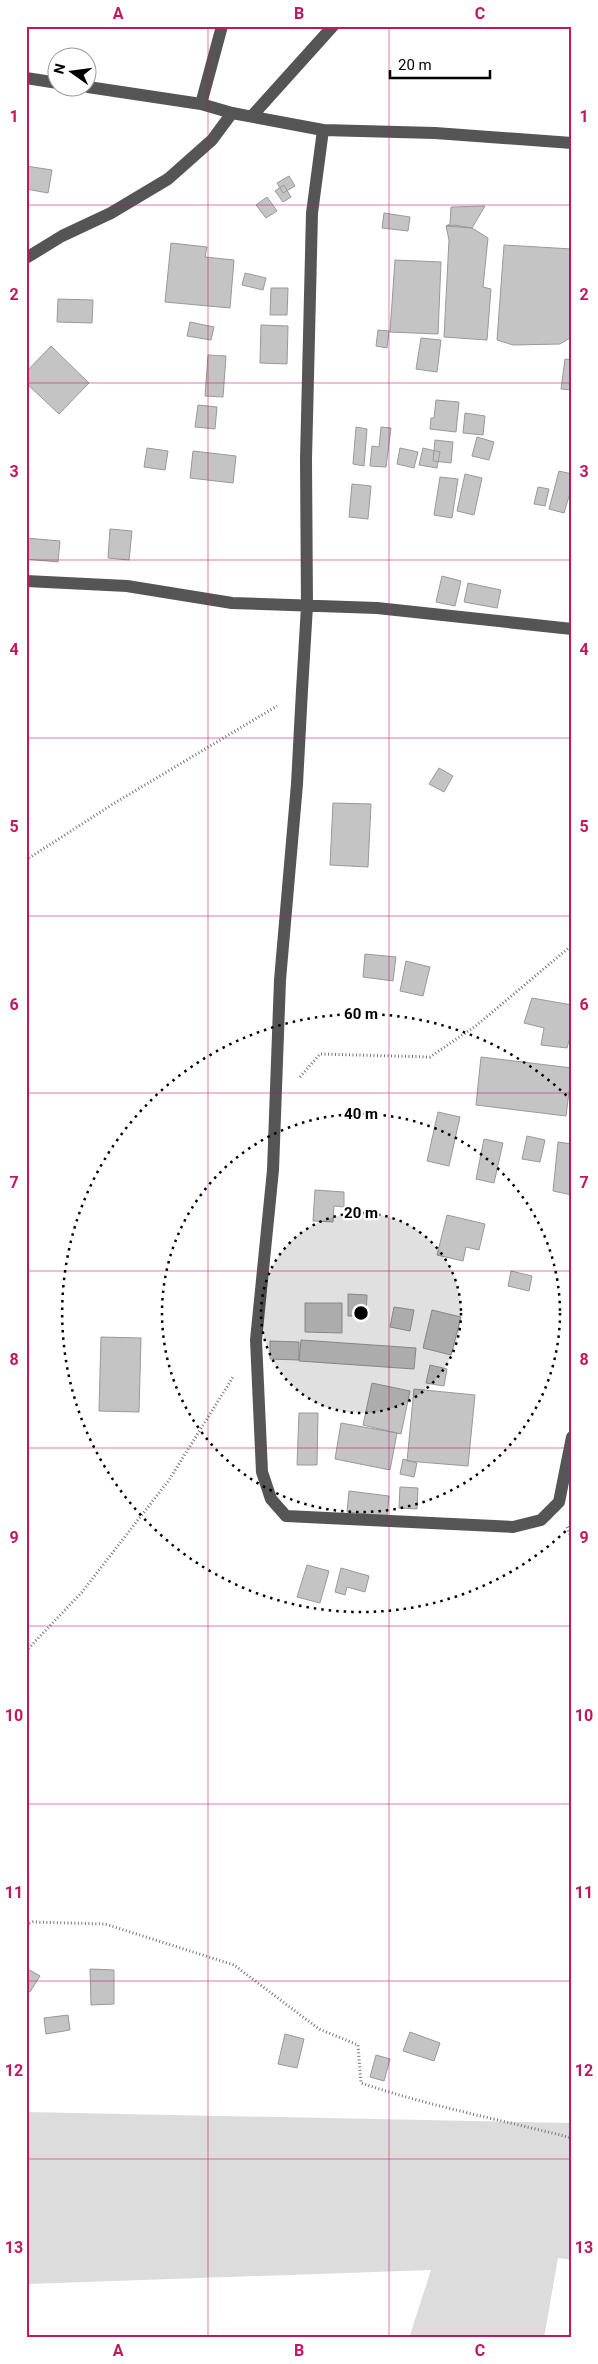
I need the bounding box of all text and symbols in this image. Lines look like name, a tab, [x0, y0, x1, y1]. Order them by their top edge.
text: A	[113, 4, 124, 23]
text: B	[294, 4, 304, 23]
text: C	[475, 4, 485, 23]
north arrow	[48, 48, 98, 98]
scale bar	[390, 48, 490, 80]
text: 20 m	[398, 56, 432, 74]
text: N	[50, 62, 68, 76]
text: 1	[9, 107, 19, 126]
text: 1	[579, 107, 589, 126]
text: 2	[9, 285, 19, 304]
text: 2	[579, 285, 589, 304]
text: 3	[9, 462, 19, 481]
text: 3	[579, 462, 589, 481]
text: 4	[9, 640, 19, 659]
text: 4	[579, 640, 589, 659]
text: 5	[9, 817, 19, 836]
text: 5	[579, 817, 589, 836]
text: 6	[9, 995, 19, 1014]
text: 6	[579, 995, 589, 1014]
text: 60 m	[344, 1005, 378, 1023]
text: 40 m	[344, 1105, 378, 1123]
text: 7	[9, 1173, 19, 1192]
text: 7	[579, 1173, 589, 1192]
text: 20 m	[344, 1204, 378, 1222]
centre of rings	[352, 1304, 370, 1322]
text: 8	[9, 1350, 19, 1369]
text: 8	[579, 1350, 589, 1369]
text: 9	[9, 1528, 19, 1547]
text: 9	[579, 1528, 589, 1547]
text: 10	[5, 1706, 23, 1725]
text: 10	[575, 1706, 593, 1725]
text: 11	[5, 1883, 23, 1902]
text: 11	[575, 1883, 593, 1902]
text: 12	[5, 2061, 23, 2080]
text: 12	[575, 2061, 593, 2080]
text: 13	[5, 2238, 23, 2257]
text: 13	[575, 2238, 593, 2257]
text: A	[113, 2341, 124, 2360]
text: B	[294, 2341, 304, 2360]
text: C	[475, 2341, 485, 2360]

